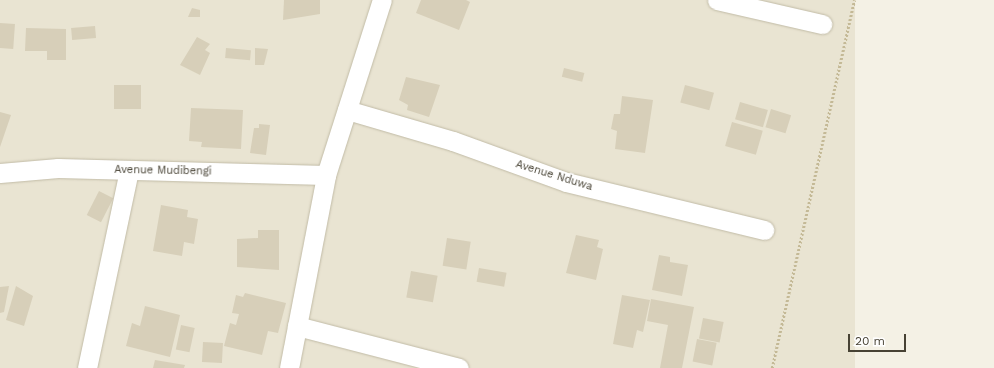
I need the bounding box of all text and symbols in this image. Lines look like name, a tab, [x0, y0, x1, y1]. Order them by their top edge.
street label: Avenue Nduwa	[514, 158, 594, 194]
street label: Avenue Mudibengi	[114, 164, 212, 178]
scale bar	[850, 326, 908, 352]
text: 20 m	[855, 334, 885, 348]

